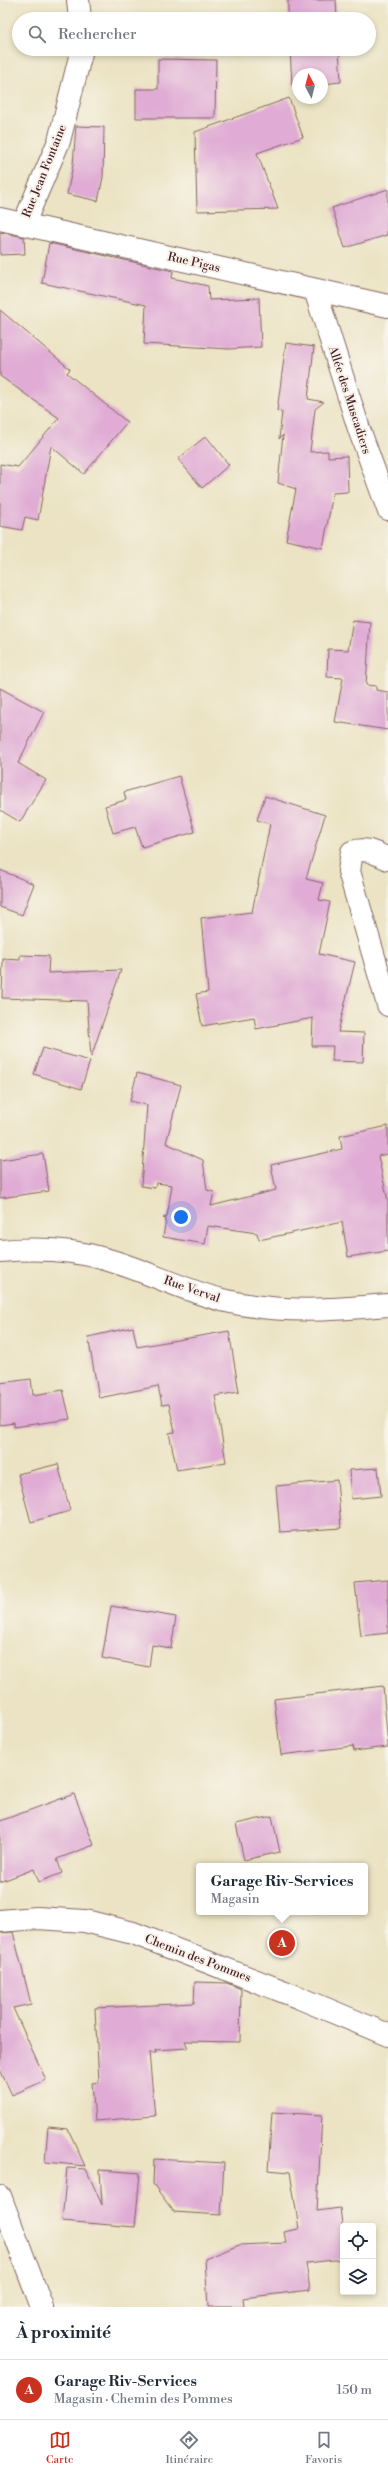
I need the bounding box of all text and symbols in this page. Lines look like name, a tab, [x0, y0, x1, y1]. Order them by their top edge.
search box	[12, 12, 376, 56]
icon: search	[26, 23, 48, 45]
text: Rechercher	[58, 25, 137, 44]
north arrow	[292, 68, 328, 104]
street label: Rue Jean Fontaine	[19, 122, 70, 220]
street label: Rue Pigas	[166, 249, 222, 276]
street label: Allée des Muscadiers	[325, 343, 374, 456]
your location	[171, 1207, 191, 1227]
street label: Rue Verval	[162, 1273, 222, 1306]
popup	[196, 1863, 368, 1915]
text: Garage Riv-Services	[211, 1872, 354, 1891]
text: Magasin	[211, 1891, 260, 1907]
pin: A	[269, 1928, 295, 1958]
street label: Chemin des Pommes	[143, 1931, 253, 1986]
map controls	[340, 2223, 376, 2295]
button: locate	[340, 2223, 376, 2259]
button: layers	[340, 2259, 376, 2295]
text: À proximité	[16, 2322, 111, 2344]
text: Garage Riv-Services	[54, 2372, 197, 2391]
text: A	[24, 2382, 34, 2398]
text: 150 m	[337, 2382, 372, 2398]
text: Magasin · Chemin des Pommes	[54, 2391, 233, 2407]
tab: Carte	[46, 2429, 73, 2467]
tab: Itinéraire	[165, 2429, 213, 2467]
tab: Favoris	[305, 2429, 342, 2467]

